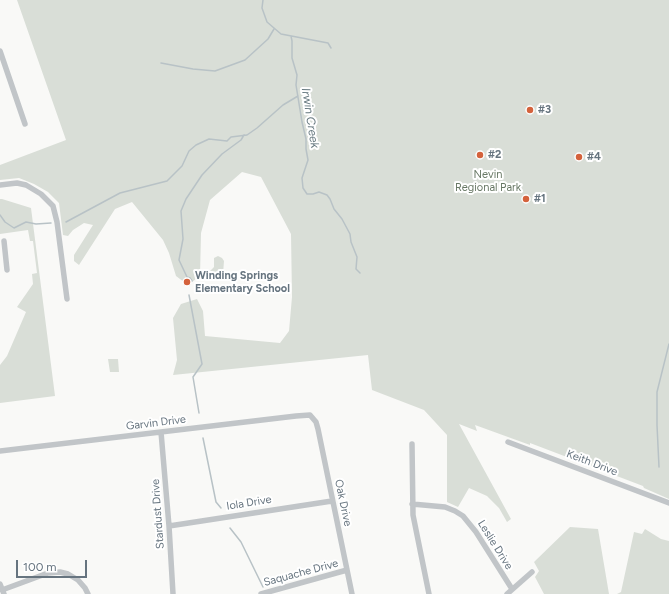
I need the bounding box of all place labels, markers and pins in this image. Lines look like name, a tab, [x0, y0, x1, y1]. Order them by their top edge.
place label: #3	[538, 103, 551, 117]
marker: #3	[525, 105, 535, 115]
place label: #2	[488, 148, 501, 162]
marker: #2	[475, 150, 485, 160]
place label: #4	[587, 150, 601, 164]
marker: #4	[574, 152, 584, 162]
place label: #1	[534, 192, 546, 206]
marker: #1	[521, 194, 531, 204]
place label: Winding Springs Elementary School	[195, 269, 290, 295]
marker: Winding Springs Elementary School	[182, 277, 192, 287]

